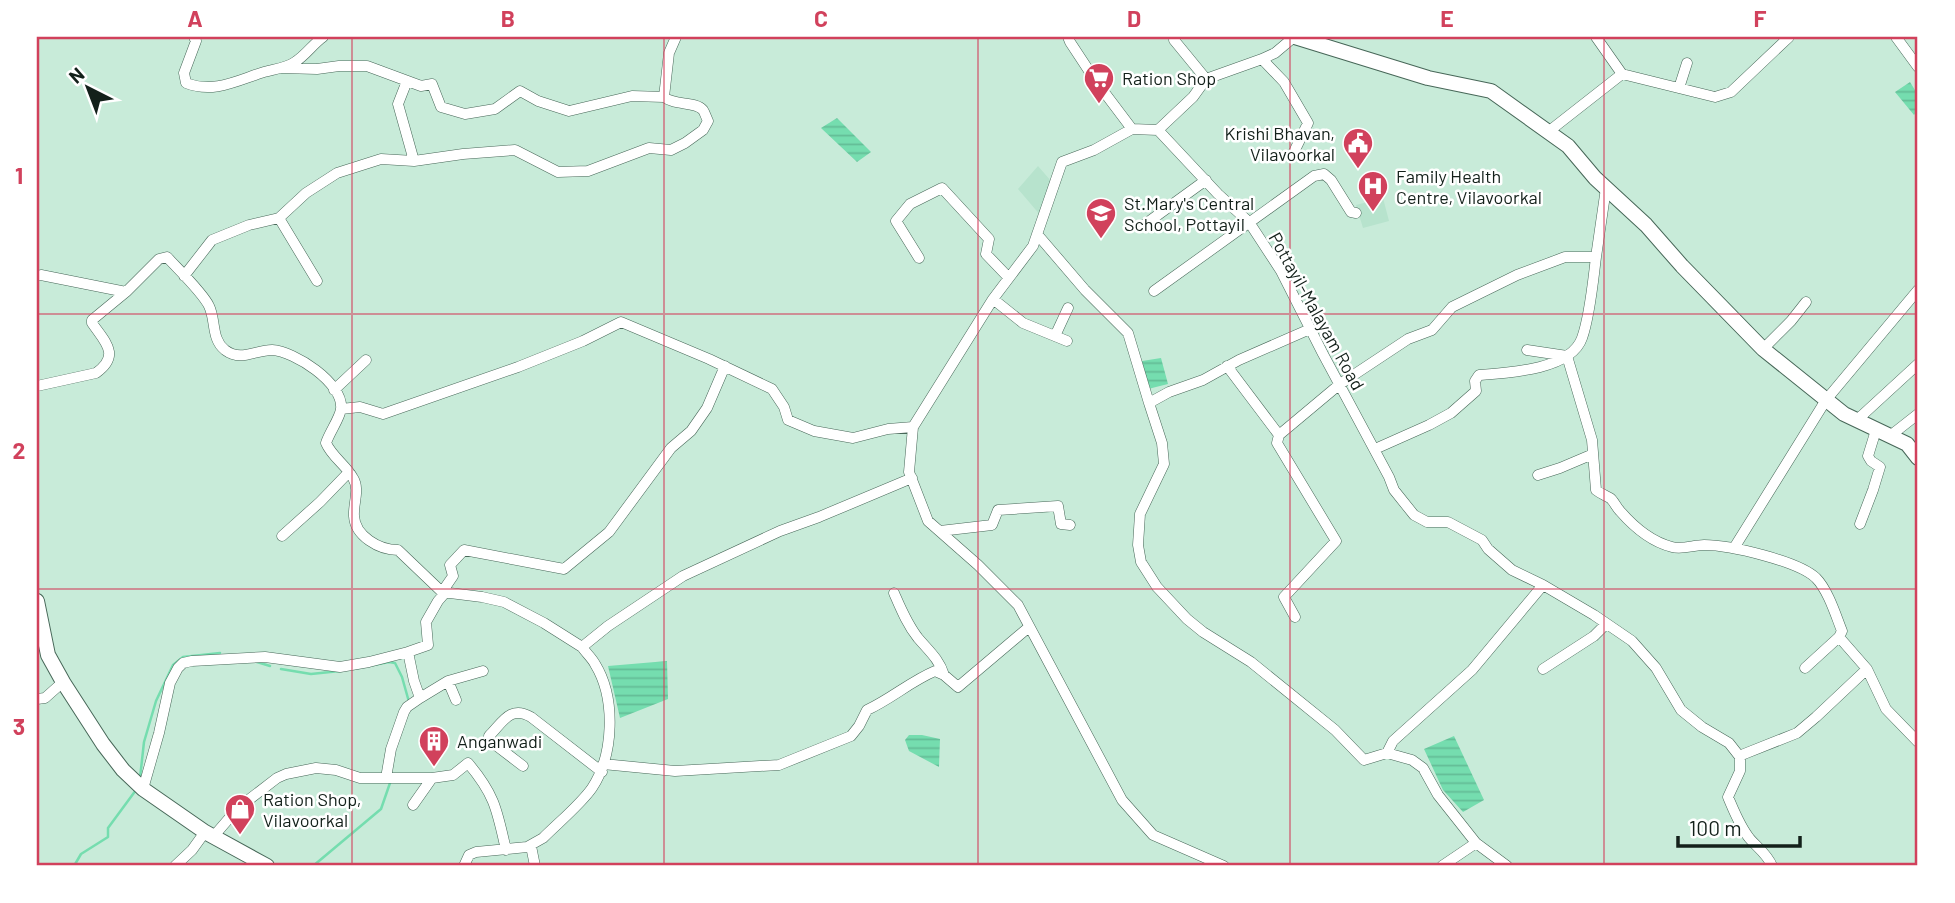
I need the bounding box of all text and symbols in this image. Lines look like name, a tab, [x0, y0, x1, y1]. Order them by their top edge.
text: A	[187, 4, 203, 32]
text: B	[501, 4, 515, 32]
text: C	[814, 4, 828, 32]
text: D	[1127, 4, 1141, 32]
text: E	[1440, 4, 1454, 32]
text: F	[1754, 4, 1767, 32]
north arrow	[52, 52, 122, 122]
supermarket icon: Ration Shop	[1082, 61, 1116, 105]
text: N	[64, 62, 89, 88]
place label: Ration Shop	[1122, 67, 1216, 89]
place label: Krishi Bhavan, Vilavoorkal	[1225, 122, 1335, 165]
public building icon: Krishi Bhavan, Vilavoorkal	[1341, 126, 1375, 170]
text: 1	[15, 161, 23, 189]
place label: Family Health Centre, Vilavoorkal	[1396, 165, 1542, 208]
hospital icon: Family Health Centre, Vilavoorkal	[1356, 169, 1390, 213]
place label: St.Mary's Central School, Pottayil	[1124, 192, 1254, 235]
school or university icon: St.Mary's Central School, Pottayil	[1084, 196, 1118, 240]
street label: Pottayil-Malayam Road	[1264, 228, 1370, 394]
text: 2	[13, 436, 25, 464]
text: 3	[13, 712, 25, 740]
building icon: Anganwadi	[417, 724, 451, 768]
place label: Anganwadi	[457, 730, 542, 752]
place label: Ration Shop, Vilavoorkal	[263, 788, 362, 831]
shop icon: Ration Shop, Vilavoorkal	[223, 792, 257, 836]
scale bar	[1678, 805, 1801, 849]
text: 100 m	[1689, 815, 1742, 840]

